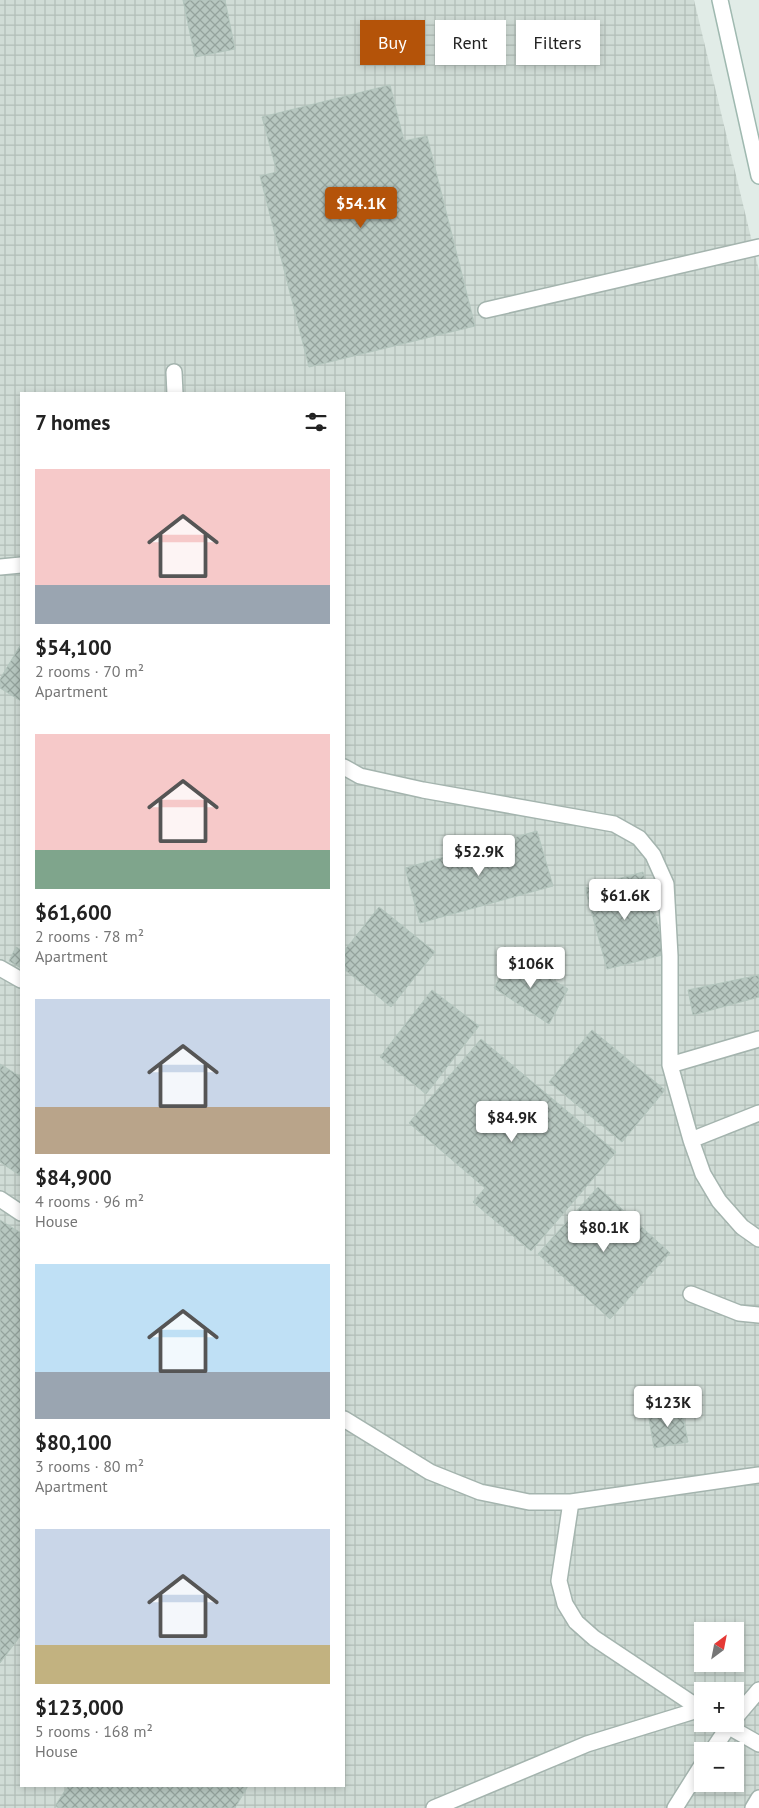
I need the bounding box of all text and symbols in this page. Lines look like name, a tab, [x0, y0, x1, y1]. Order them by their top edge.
chip: Buy	[360, 20, 425, 65]
chip: Rent	[435, 20, 506, 65]
chip: Filters	[516, 20, 600, 65]
pin: $54.1K	[320, 186, 402, 229]
text: $54.1K	[336, 193, 386, 213]
icon: filters	[302, 408, 330, 436]
text: 7 homes	[35, 409, 110, 436]
icon: home	[138, 501, 228, 591]
text: $54,100	[35, 634, 112, 661]
text: 2 rooms · 70 m²	[35, 661, 144, 681]
text: Apartment	[35, 681, 108, 701]
icon: home	[138, 766, 228, 856]
pin: $52.9K	[438, 834, 520, 877]
text: $52.9K	[454, 841, 504, 861]
pin: $61.6K	[584, 878, 666, 921]
text: $61.6K	[600, 885, 650, 905]
text: $61,600	[35, 899, 112, 926]
text: 2 rooms · 78 m²	[35, 926, 144, 946]
text: Apartment	[35, 946, 108, 966]
pin: $106K	[496, 946, 566, 989]
text: $106K	[508, 953, 554, 973]
icon: home	[138, 1031, 228, 1121]
pin: $84.9K	[471, 1100, 553, 1143]
text: $84.9K	[487, 1107, 537, 1127]
text: $84,900	[35, 1164, 112, 1191]
text: 4 rooms · 96 m²	[35, 1191, 144, 1211]
pin: $80.1K	[563, 1210, 645, 1253]
text: House	[35, 1211, 78, 1231]
text: $80.1K	[579, 1217, 629, 1237]
icon: home	[138, 1296, 228, 1386]
pin: $123K	[633, 1386, 703, 1428]
text: $123K	[645, 1392, 691, 1412]
text: $80,100	[35, 1429, 112, 1456]
text: 3 rooms · 80 m²	[35, 1456, 144, 1476]
text: Apartment	[35, 1476, 108, 1496]
icon: home	[138, 1561, 228, 1651]
north arrow	[694, 1622, 744, 1672]
map controls	[694, 1622, 744, 1792]
button: +	[694, 1682, 744, 1732]
text: $123,000	[35, 1694, 124, 1721]
text: 5 rooms · 168 m²	[35, 1721, 153, 1741]
text: House	[35, 1741, 78, 1761]
button: −	[694, 1742, 744, 1792]

